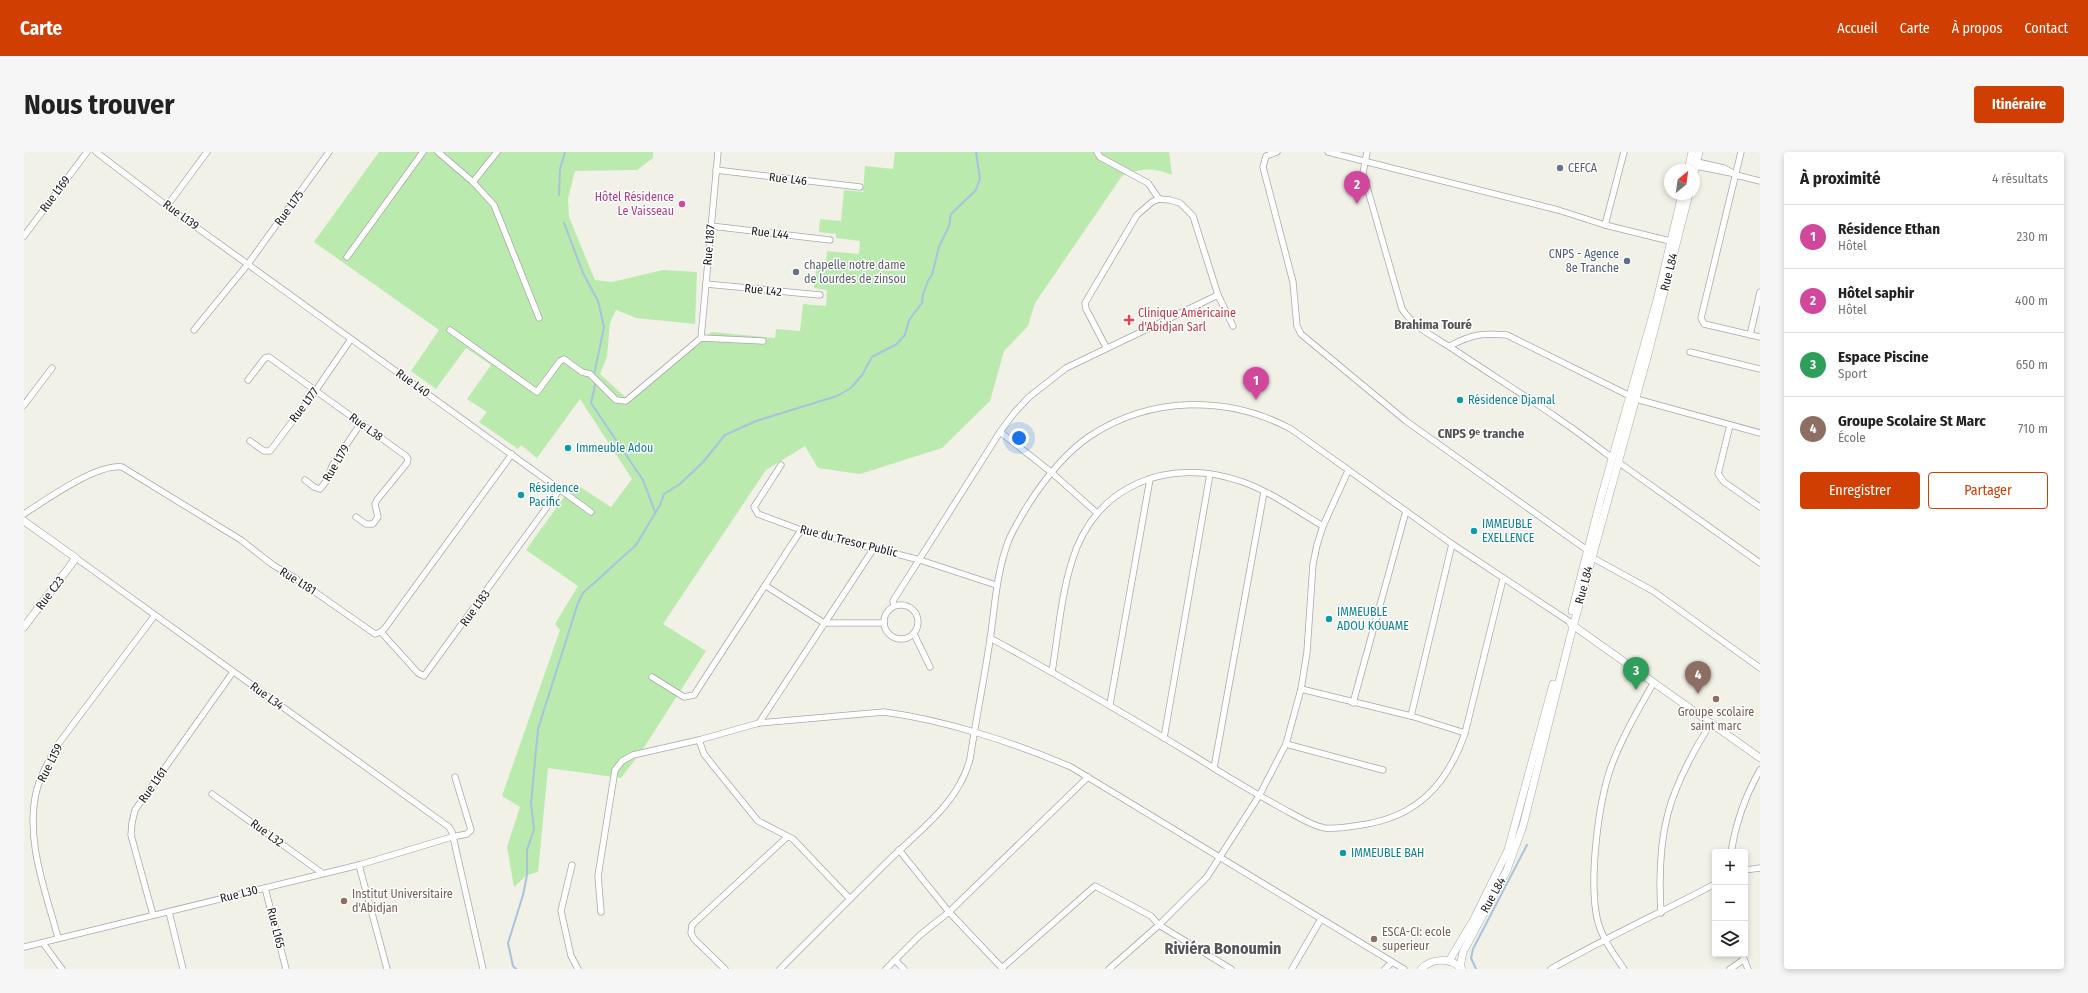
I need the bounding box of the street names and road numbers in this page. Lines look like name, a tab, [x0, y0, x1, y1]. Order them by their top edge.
street label: Rue L46	[768, 170, 808, 188]
street label: Rue L169	[37, 173, 73, 215]
street label: Rue L175	[271, 187, 307, 228]
street label: Rue L139	[160, 197, 202, 233]
street label: Rue L187	[700, 224, 718, 266]
street label: Rue L44	[750, 224, 790, 242]
street label: Rue L84	[1658, 251, 1681, 292]
street label: Rue L42	[744, 281, 782, 299]
street label: Rue L40	[393, 366, 433, 400]
street label: Rue L177	[286, 385, 322, 425]
street label: Rue L38	[346, 410, 386, 444]
street label: Rue L179	[320, 442, 352, 484]
street label: Rue du Tresor Public	[799, 522, 899, 560]
street label: Rue L181	[277, 564, 319, 598]
street label: Rue L84	[1572, 564, 1596, 605]
street label: Rue C23	[33, 573, 67, 613]
street label: Rue L183	[457, 587, 493, 629]
street label: Rue L34	[247, 679, 287, 713]
street label: Rue L159	[34, 741, 66, 785]
street label: Rue L161	[136, 765, 170, 805]
street label: Rue L32	[248, 816, 286, 850]
street label: Rue L84	[1478, 875, 1509, 915]
street label: Rue L30	[219, 883, 259, 905]
street label: Rue L165	[264, 906, 288, 950]

